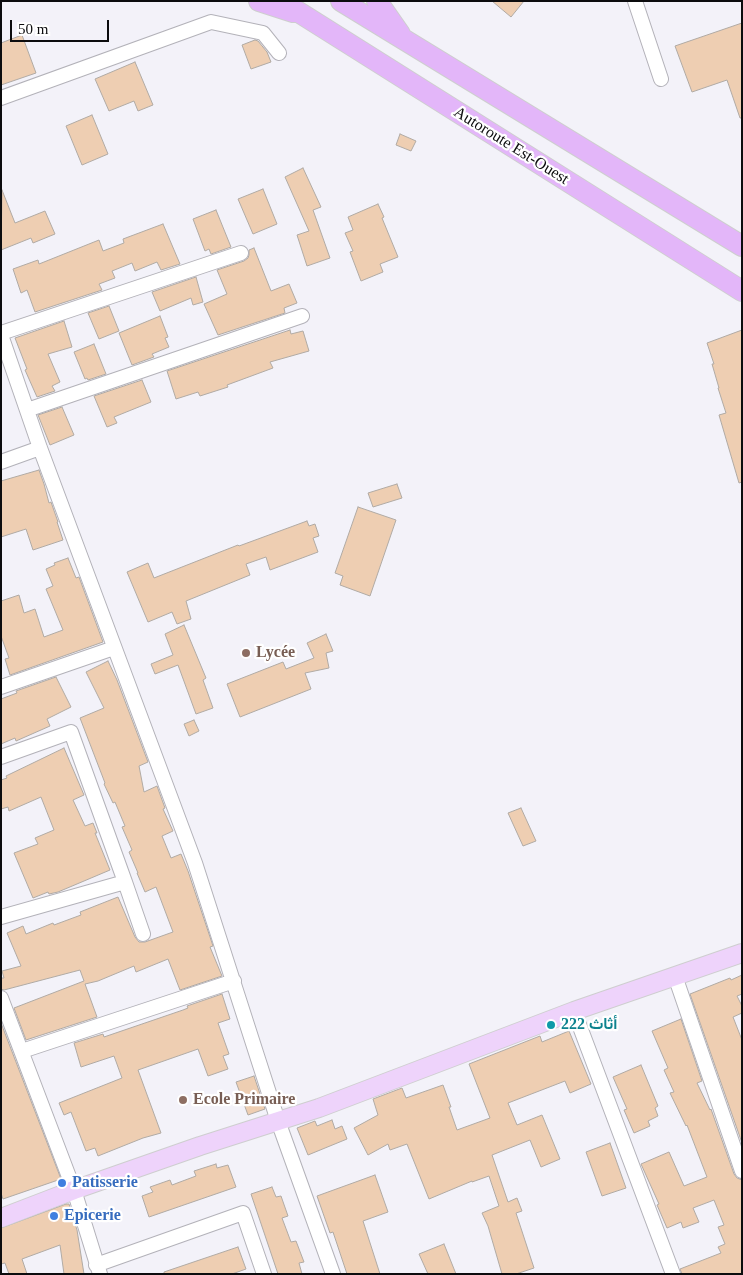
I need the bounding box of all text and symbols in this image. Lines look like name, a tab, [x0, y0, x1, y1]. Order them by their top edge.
scale bar	[12, 10, 111, 42]
text: 50 m	[18, 21, 48, 37]
street label: Autoroute Est-Ouest	[450, 103, 572, 189]
place label: Lycée	[256, 643, 295, 663]
marker: Lycée	[240, 647, 252, 659]
place label: أثاث 222	[561, 1015, 617, 1035]
marker: أثاث 222	[545, 1019, 557, 1031]
place label: Ecole Primaire	[193, 1090, 295, 1110]
marker: Ecole Primaire	[177, 1094, 189, 1106]
place label: Patisserie	[72, 1173, 138, 1193]
marker: Patisserie	[56, 1177, 68, 1189]
place label: Epicerie	[64, 1206, 121, 1226]
marker: Epicerie	[48, 1210, 60, 1222]

